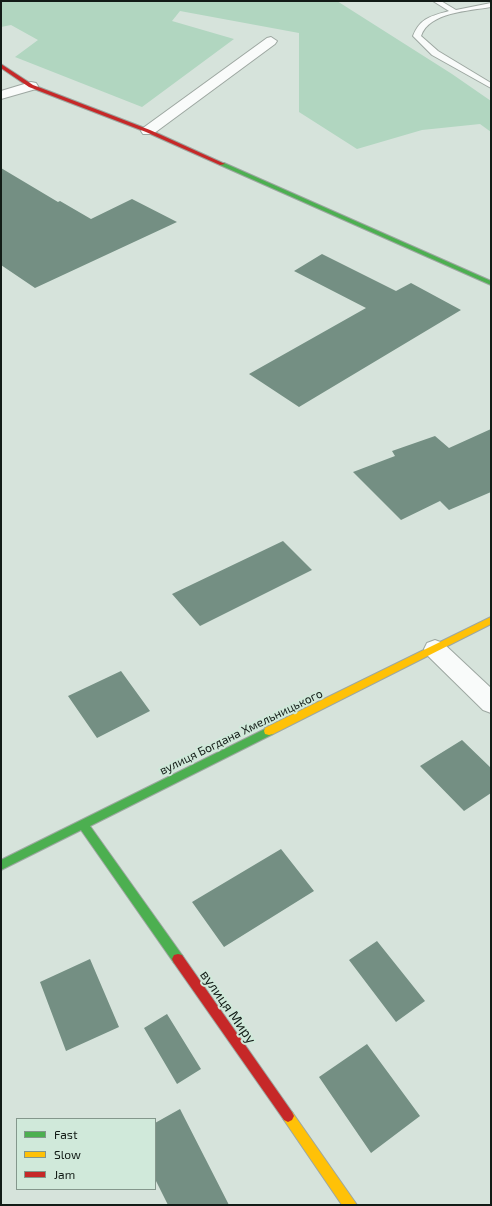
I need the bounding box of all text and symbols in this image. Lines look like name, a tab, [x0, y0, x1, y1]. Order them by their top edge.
street label: вулиця Богдана Хмельницького	[157, 686, 325, 778]
street label: вулиця Миру	[197, 967, 259, 1047]
legend	[16, 1118, 156, 1190]
text: Fast	[54, 1127, 77, 1141]
text: Slow	[54, 1147, 81, 1161]
text: Jam	[54, 1167, 75, 1181]

